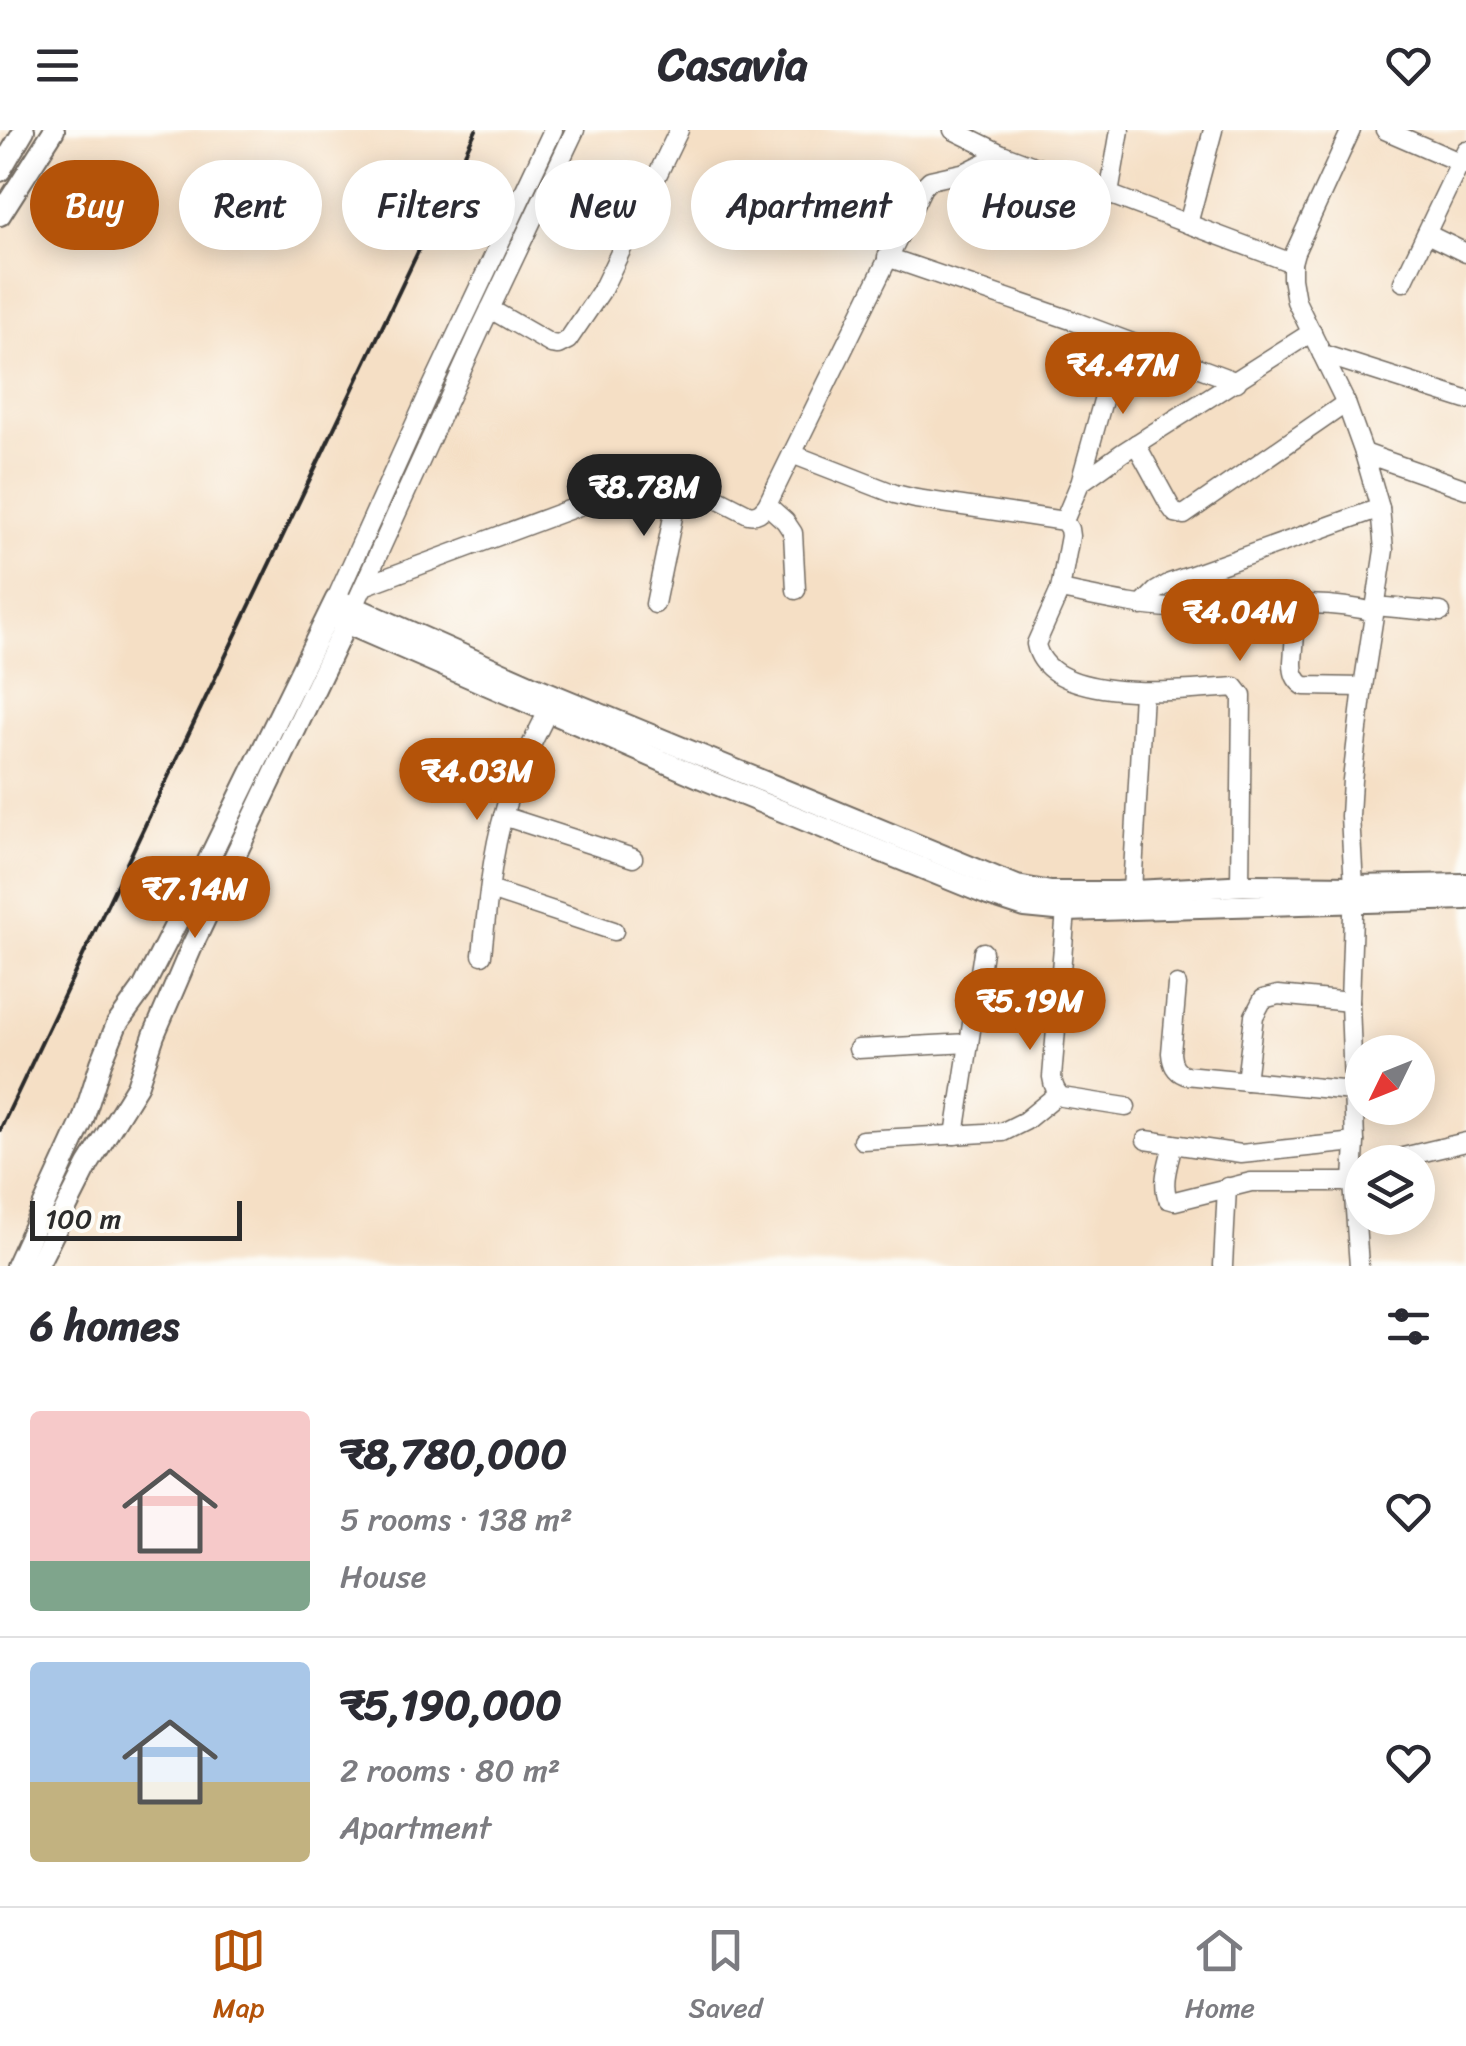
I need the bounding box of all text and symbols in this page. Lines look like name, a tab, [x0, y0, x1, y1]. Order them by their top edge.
text: Casavia	[658, 25, 808, 105]
icon: menu	[30, 38, 85, 93]
icon: heart	[1381, 38, 1436, 93]
chip: Buy	[30, 160, 159, 250]
chip: Rent	[179, 160, 322, 250]
chip: Filters	[342, 160, 515, 250]
chip: New	[535, 160, 671, 250]
chip: Apartment	[691, 160, 927, 250]
chip: House	[947, 160, 1111, 250]
pin: ₹4.47M	[1042, 332, 1204, 417]
text: ₹4.47M	[1067, 336, 1179, 393]
pin: ₹8.78M	[563, 454, 725, 539]
text: ₹8.78M	[589, 458, 699, 515]
pin: ₹4.04M	[1159, 579, 1321, 664]
text: ₹4.04M	[1183, 583, 1297, 640]
pin: ₹4.03M	[396, 738, 558, 823]
text: ₹4.03M	[421, 742, 533, 799]
pin: ₹7.14M	[114, 856, 276, 941]
text: ₹7.14M	[142, 860, 248, 917]
pin: ₹5.19M	[949, 968, 1111, 1053]
text: ₹5.19M	[977, 972, 1083, 1029]
north arrow	[1345, 1035, 1435, 1125]
map controls	[1345, 1035, 1435, 1235]
button: layers	[1345, 1145, 1435, 1235]
text: 100 m	[45, 1194, 121, 1243]
scale bar	[30, 1196, 242, 1240]
text: 6 homes	[30, 1289, 179, 1363]
icon: filters	[1381, 1299, 1436, 1354]
text: ₹8,780,000	[340, 1417, 567, 1491]
icon: home	[110, 1451, 230, 1571]
icon: heart	[1381, 1484, 1436, 1539]
text: 5 rooms · 138 m²	[340, 1491, 572, 1548]
text: House	[340, 1548, 426, 1605]
text: ₹5,190,000	[340, 1668, 562, 1742]
icon: home	[110, 1702, 230, 1822]
icon: heart	[1381, 1735, 1436, 1790]
text: 2 rooms · 80 m²	[340, 1742, 560, 1799]
text: Apartment	[340, 1799, 491, 1856]
tab: Map	[211, 1923, 266, 2032]
tab: Saved	[689, 1923, 762, 2032]
tab: Home	[1185, 1923, 1255, 2032]

